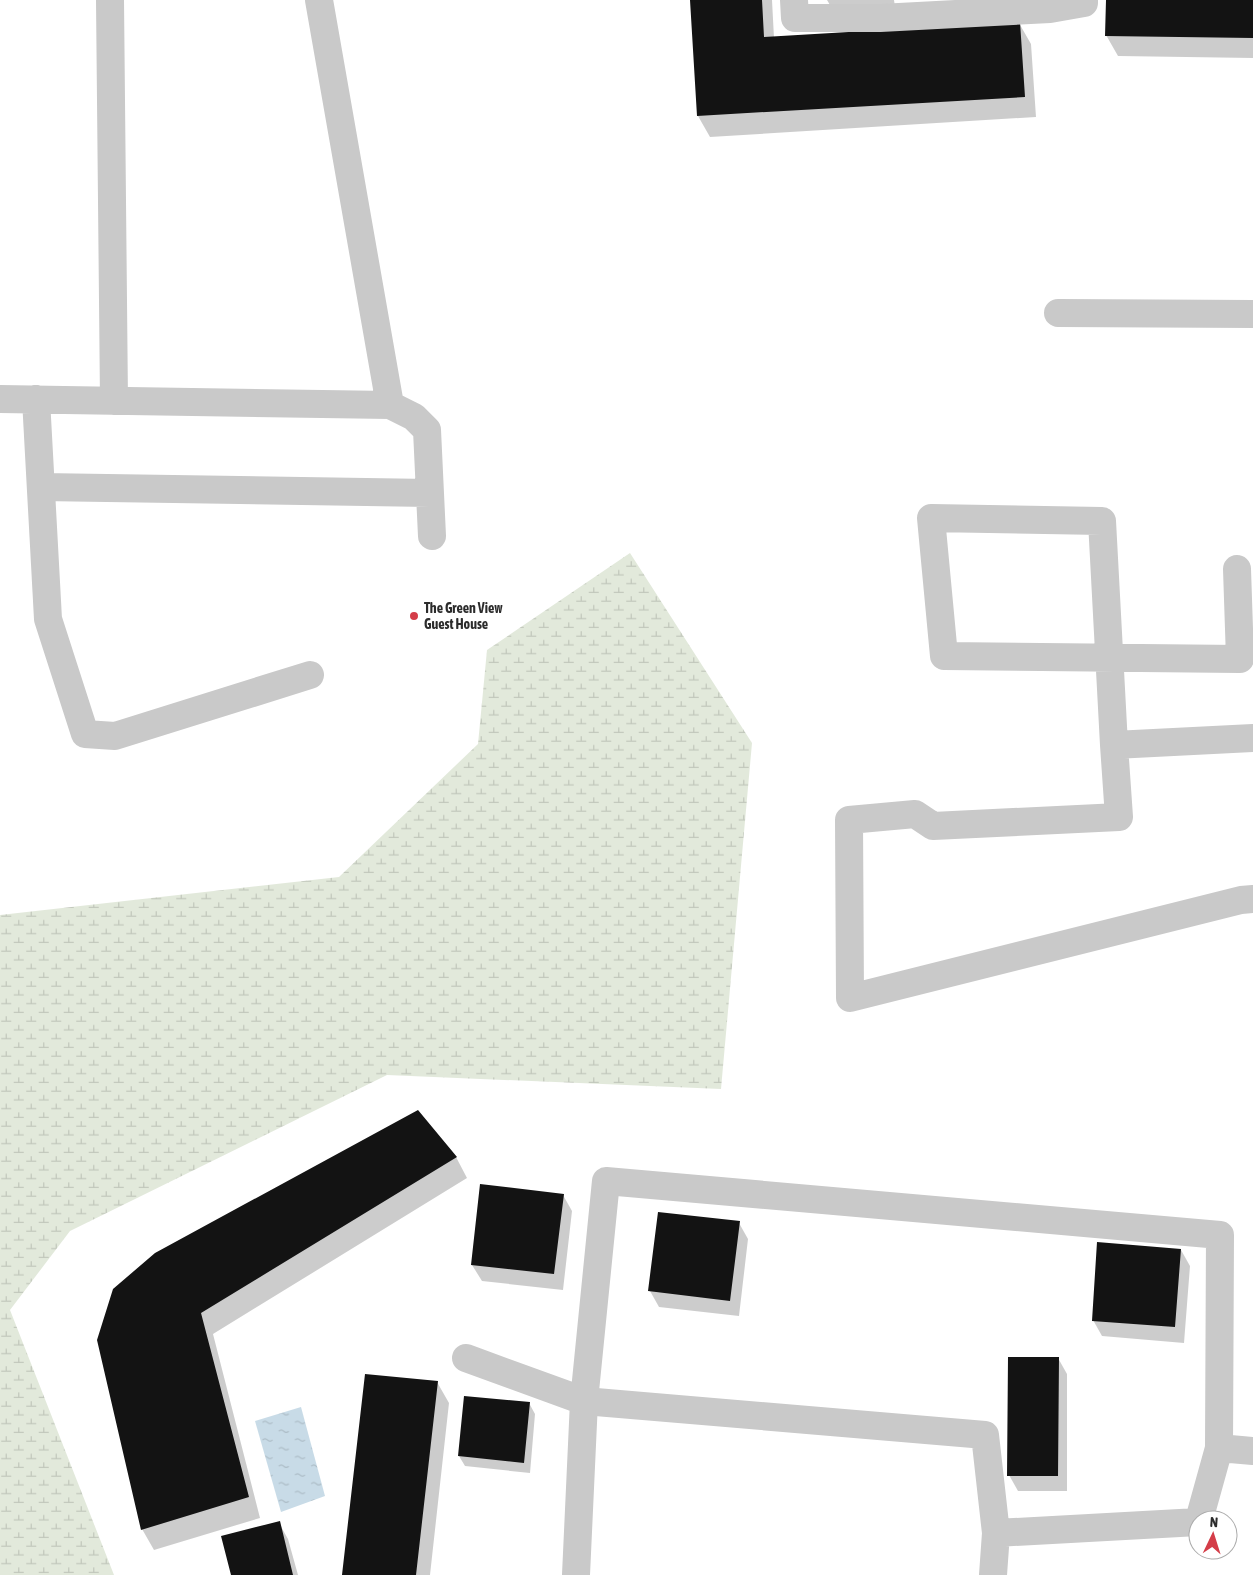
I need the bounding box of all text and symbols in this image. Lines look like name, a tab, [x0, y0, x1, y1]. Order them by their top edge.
place label: The Green View Guest House	[424, 600, 503, 632]
marker: The Green View Guest House	[408, 610, 420, 622]
north arrow	[1188, 1510, 1238, 1560]
text: N	[1209, 1514, 1219, 1530]

